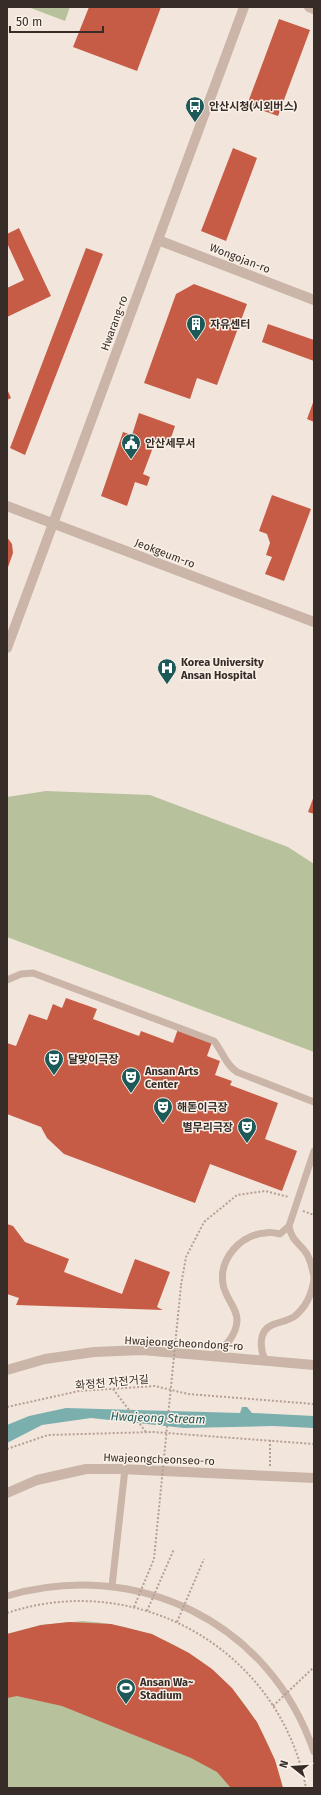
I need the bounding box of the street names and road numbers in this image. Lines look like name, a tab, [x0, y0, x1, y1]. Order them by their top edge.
street label: Wongojan-ro	[208, 241, 272, 276]
street label: Hwarang-ro	[98, 294, 130, 353]
street label: Jeokgeum-ro	[133, 536, 197, 571]
street label: Hwajeongcheondong-ro	[124, 1334, 244, 1353]
street label: 화정천 자전거길	[75, 1373, 149, 1392]
street label: Hwajeongcheonseo-ro	[103, 1451, 215, 1468]

